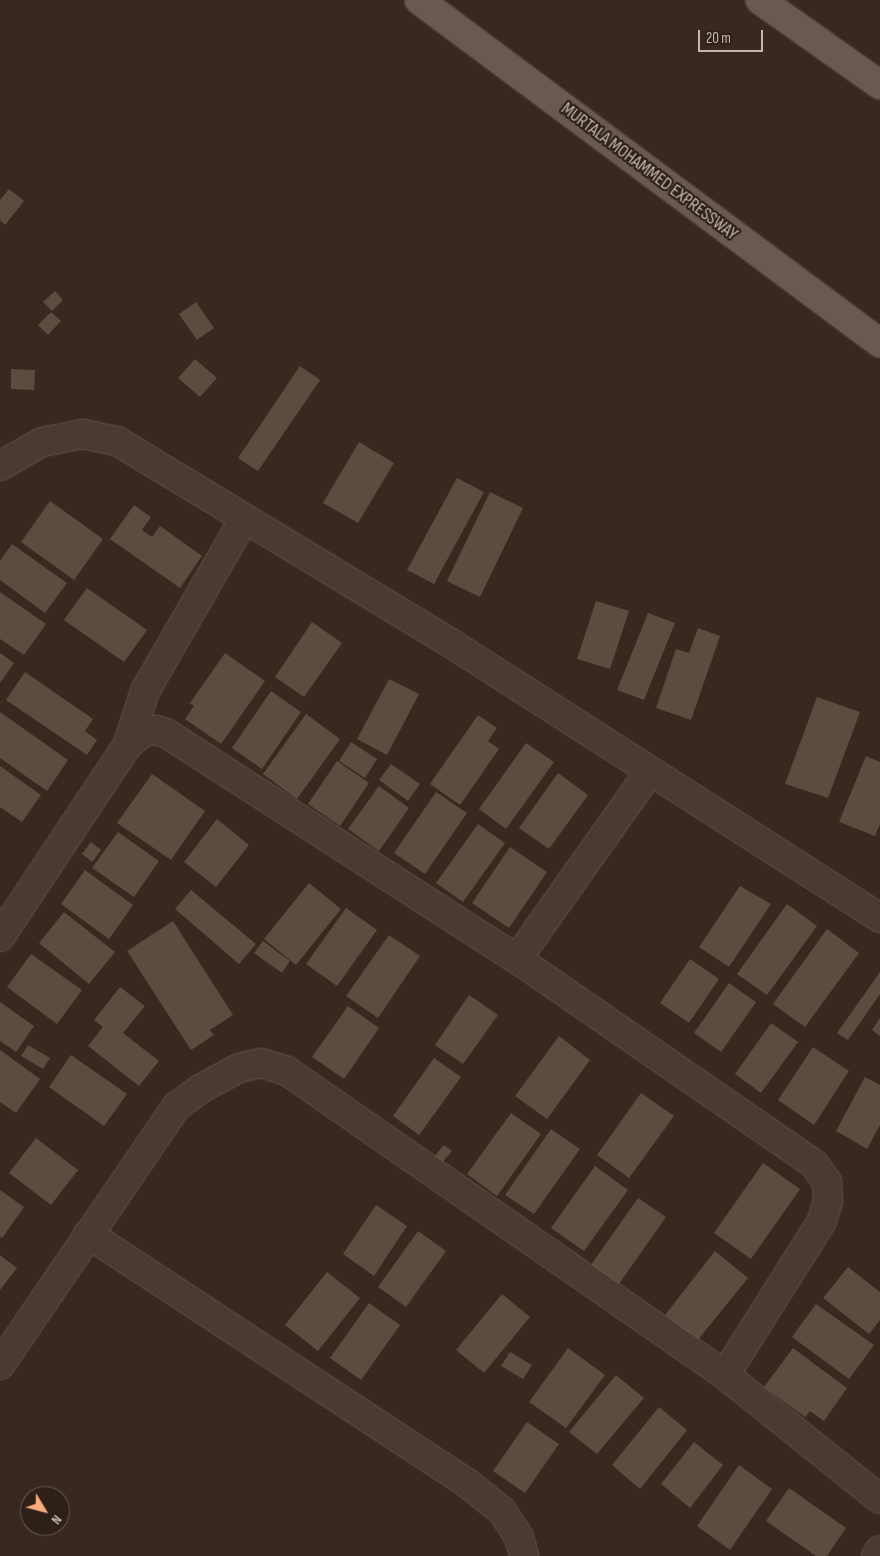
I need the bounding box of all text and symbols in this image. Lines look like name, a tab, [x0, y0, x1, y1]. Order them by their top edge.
scale bar	[700, 20, 765, 52]
text: 20 m	[706, 29, 731, 48]
street label: MURTALA MOHAMMED EXPRESSWAY	[556, 99, 742, 245]
north arrow	[20, 1486, 70, 1536]
text: N	[48, 1512, 66, 1528]

